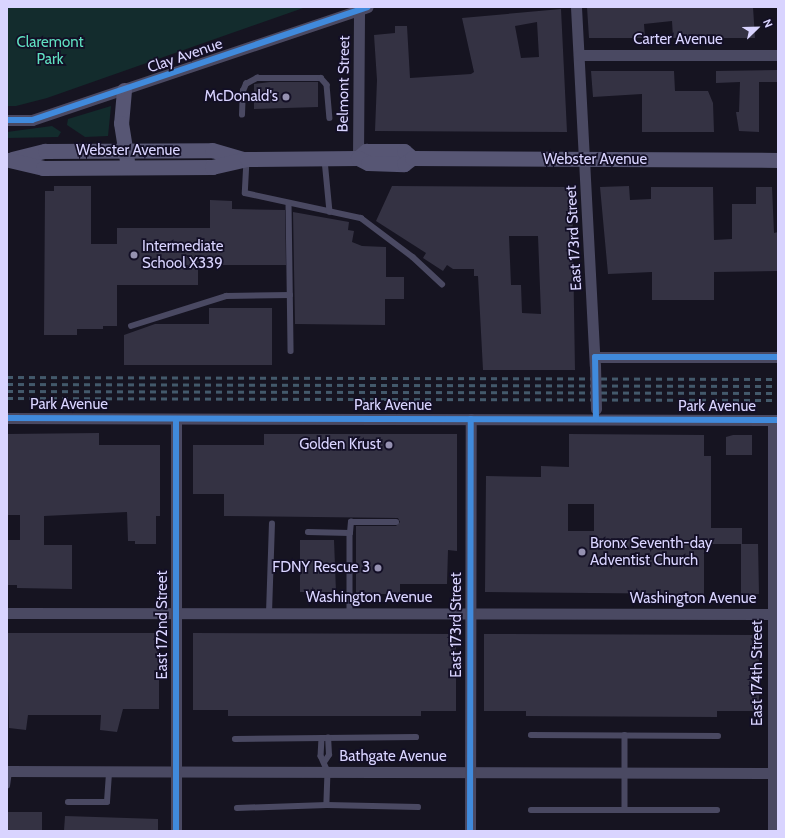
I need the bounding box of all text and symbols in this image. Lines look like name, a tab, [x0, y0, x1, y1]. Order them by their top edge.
north arrow	[737, 8, 777, 48]
text: N	[760, 17, 776, 30]
street label: Carter Avenue	[633, 31, 723, 49]
park label: Claremont Park	[17, 33, 83, 68]
street label: Clay Avenue	[145, 35, 225, 77]
street label: Belmont Street	[334, 35, 354, 133]
place label: McDonald's	[204, 88, 278, 106]
marker: McDonald's	[281, 92, 291, 102]
street label: Webster Avenue	[76, 142, 180, 160]
street label: Webster Avenue	[543, 151, 647, 169]
street label: East 173rd Street	[562, 185, 586, 291]
place label: Intermediate School X339	[142, 237, 223, 272]
marker: Intermediate School X339	[129, 250, 139, 260]
street label: Park Avenue	[30, 396, 108, 414]
street label: Park Avenue	[354, 397, 432, 415]
street label: Park Avenue	[678, 398, 756, 416]
place label: Golden Krust	[299, 436, 381, 454]
marker: Golden Krust	[384, 440, 394, 450]
place label: Bronx Seventh-day Adventist Church	[590, 534, 712, 569]
marker: Bronx Seventh-day Adventist Church	[577, 547, 587, 557]
place label: FDNY Rescue 3	[272, 559, 370, 577]
marker: FDNY Rescue 3	[373, 563, 383, 573]
street label: East 172nd Street	[154, 570, 172, 680]
street label: East 173rd Street	[448, 572, 466, 678]
street label: Washington Avenue	[306, 589, 432, 607]
street label: Washington Avenue	[630, 590, 756, 608]
street label: East 174th Street	[749, 620, 767, 726]
street label: Bathgate Avenue	[339, 748, 447, 766]

